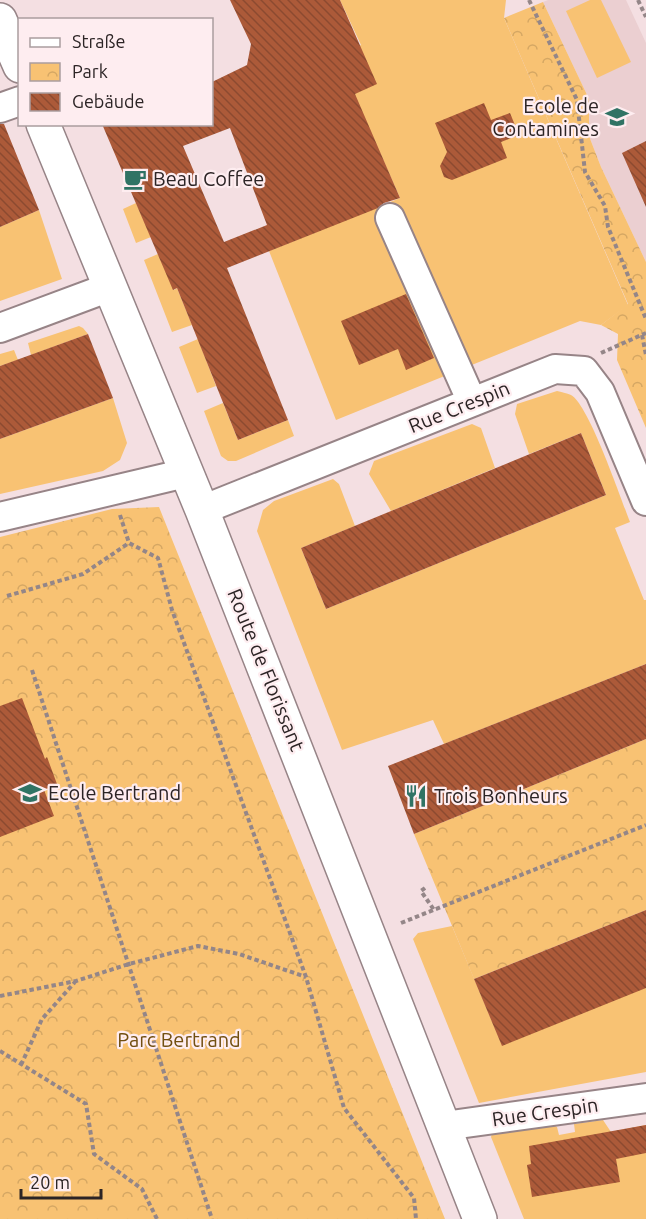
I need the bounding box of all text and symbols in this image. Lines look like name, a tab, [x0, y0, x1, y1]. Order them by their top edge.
legend	[18, 18, 213, 126]
text: Straße	[72, 31, 125, 51]
text: Park	[72, 61, 108, 81]
text: Gebäude	[72, 91, 144, 111]
place label: Ecole de Contamines	[492, 94, 599, 140]
school or university icon: Ecole de Contamines	[604, 104, 630, 130]
cafe icon: Beau Coffee	[122, 166, 148, 192]
place label: Beau Coffee	[153, 167, 264, 190]
street label: Rue Crespin	[405, 376, 513, 437]
street label: Route de Florissant	[223, 585, 310, 755]
school or university icon: Ecole Bertrand	[17, 780, 43, 806]
place label: Ecole Bertrand	[48, 781, 181, 804]
restaurant icon: Trois Bonheurs	[403, 783, 429, 809]
place label: Trois Bonheurs	[434, 784, 568, 807]
park label: Parc Bertrand	[117, 1028, 241, 1051]
street label: Rue Crespin	[490, 1093, 600, 1130]
scale bar	[21, 1162, 100, 1200]
text: 20 m	[30, 1172, 70, 1192]

